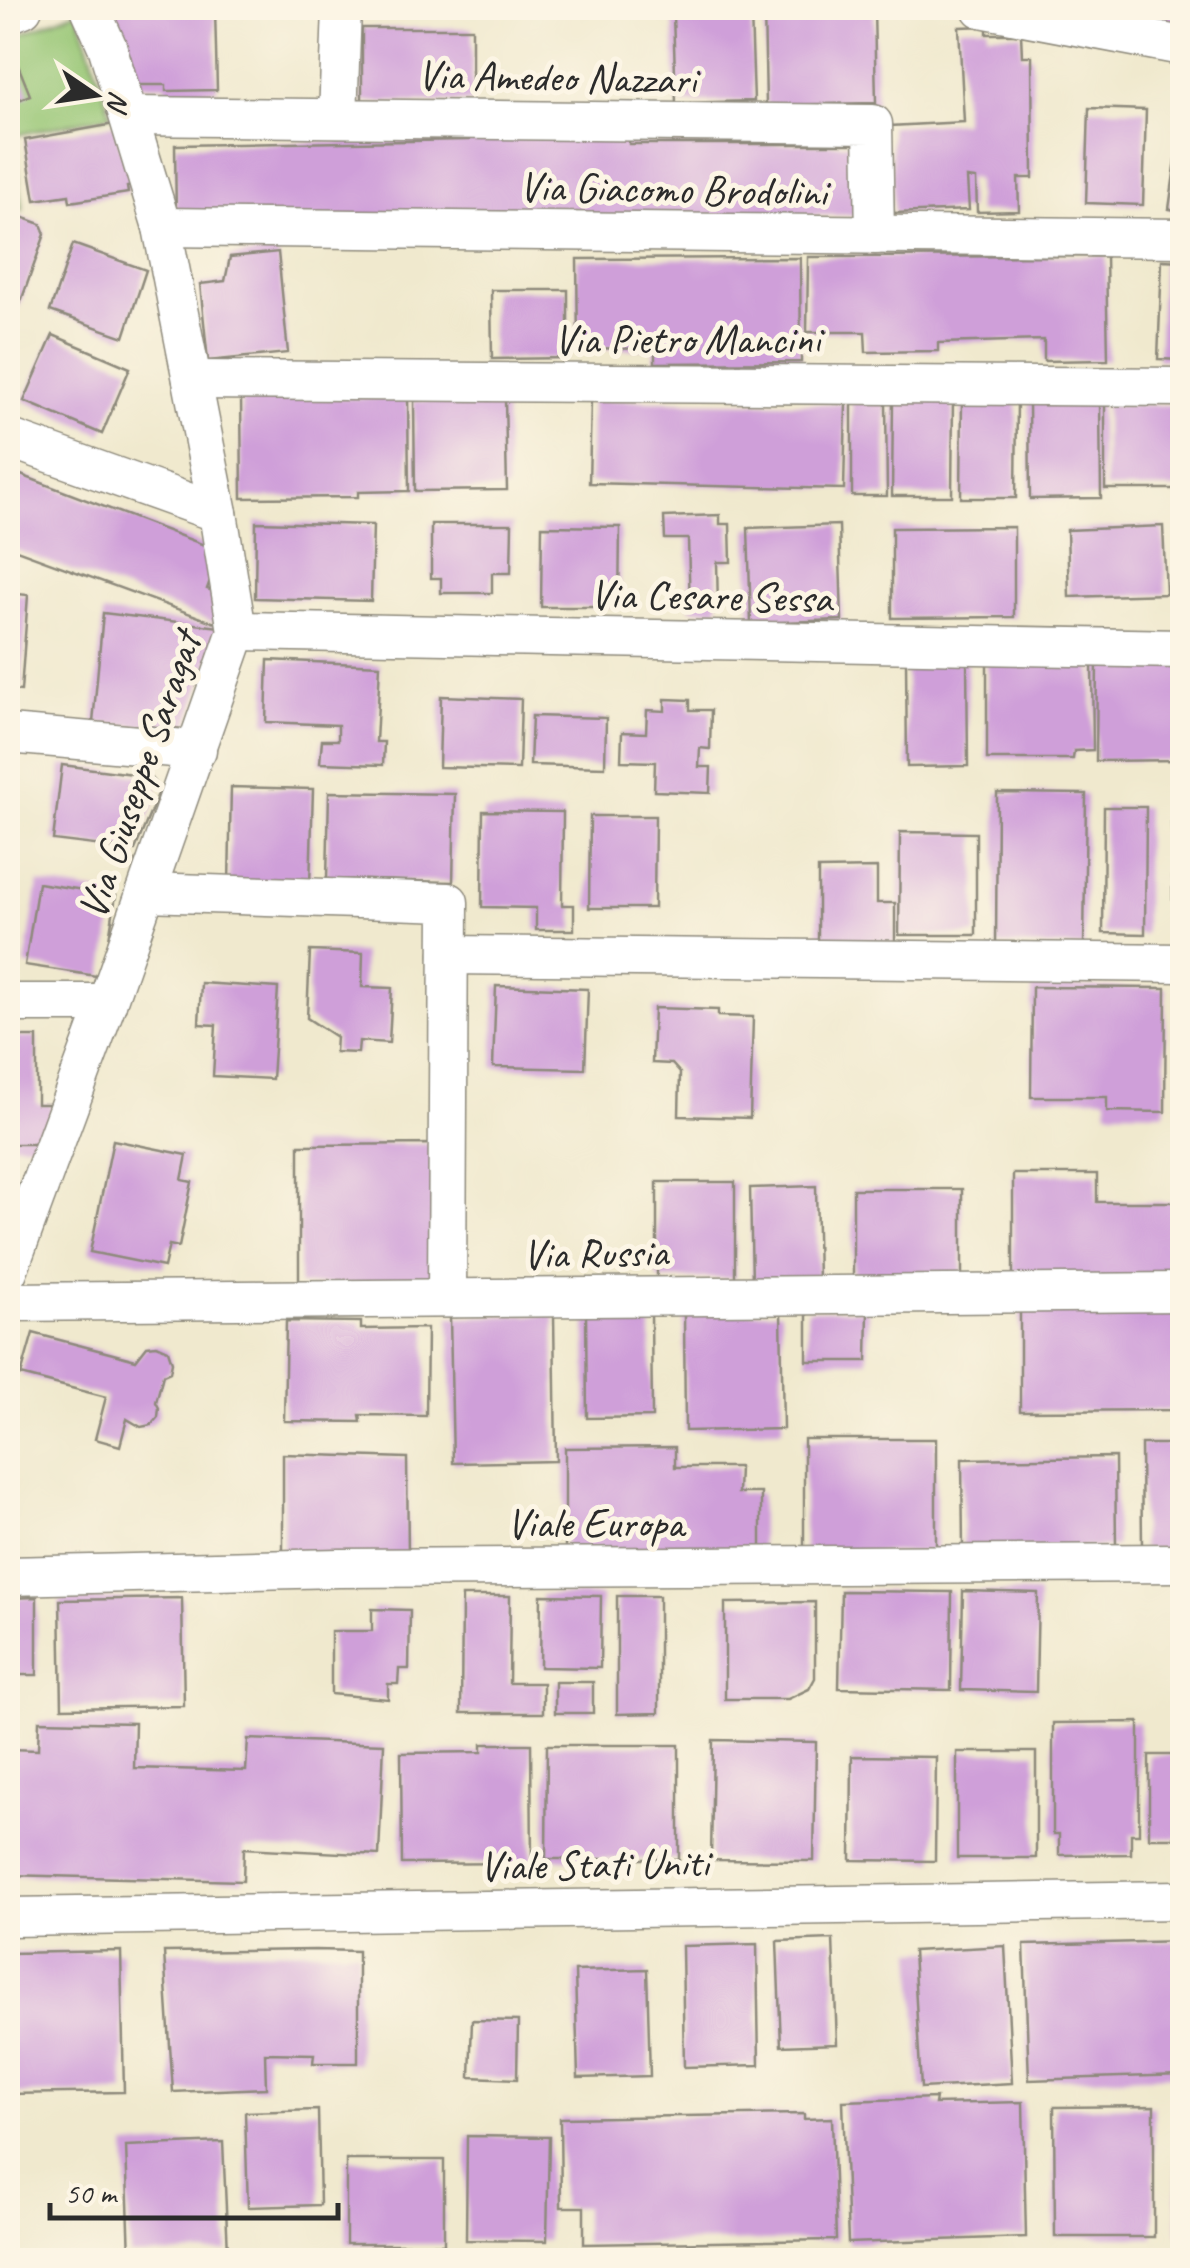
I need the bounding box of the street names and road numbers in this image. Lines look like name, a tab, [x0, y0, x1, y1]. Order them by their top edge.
street label: Via Amedeo Nazzari	[417, 49, 702, 107]
street label: Via Giacomo Brodolini	[519, 160, 832, 219]
street label: Via Pietro Mancini	[554, 313, 825, 366]
street label: Via Cesare Sessa	[590, 568, 835, 625]
street label: Via Giuseppe Saragat	[66, 620, 215, 926]
street label: Via Russia	[522, 1226, 671, 1281]
street label: Viale Europa	[507, 1497, 687, 1550]
street label: Viale Stati Uniti	[479, 1836, 714, 1893]

